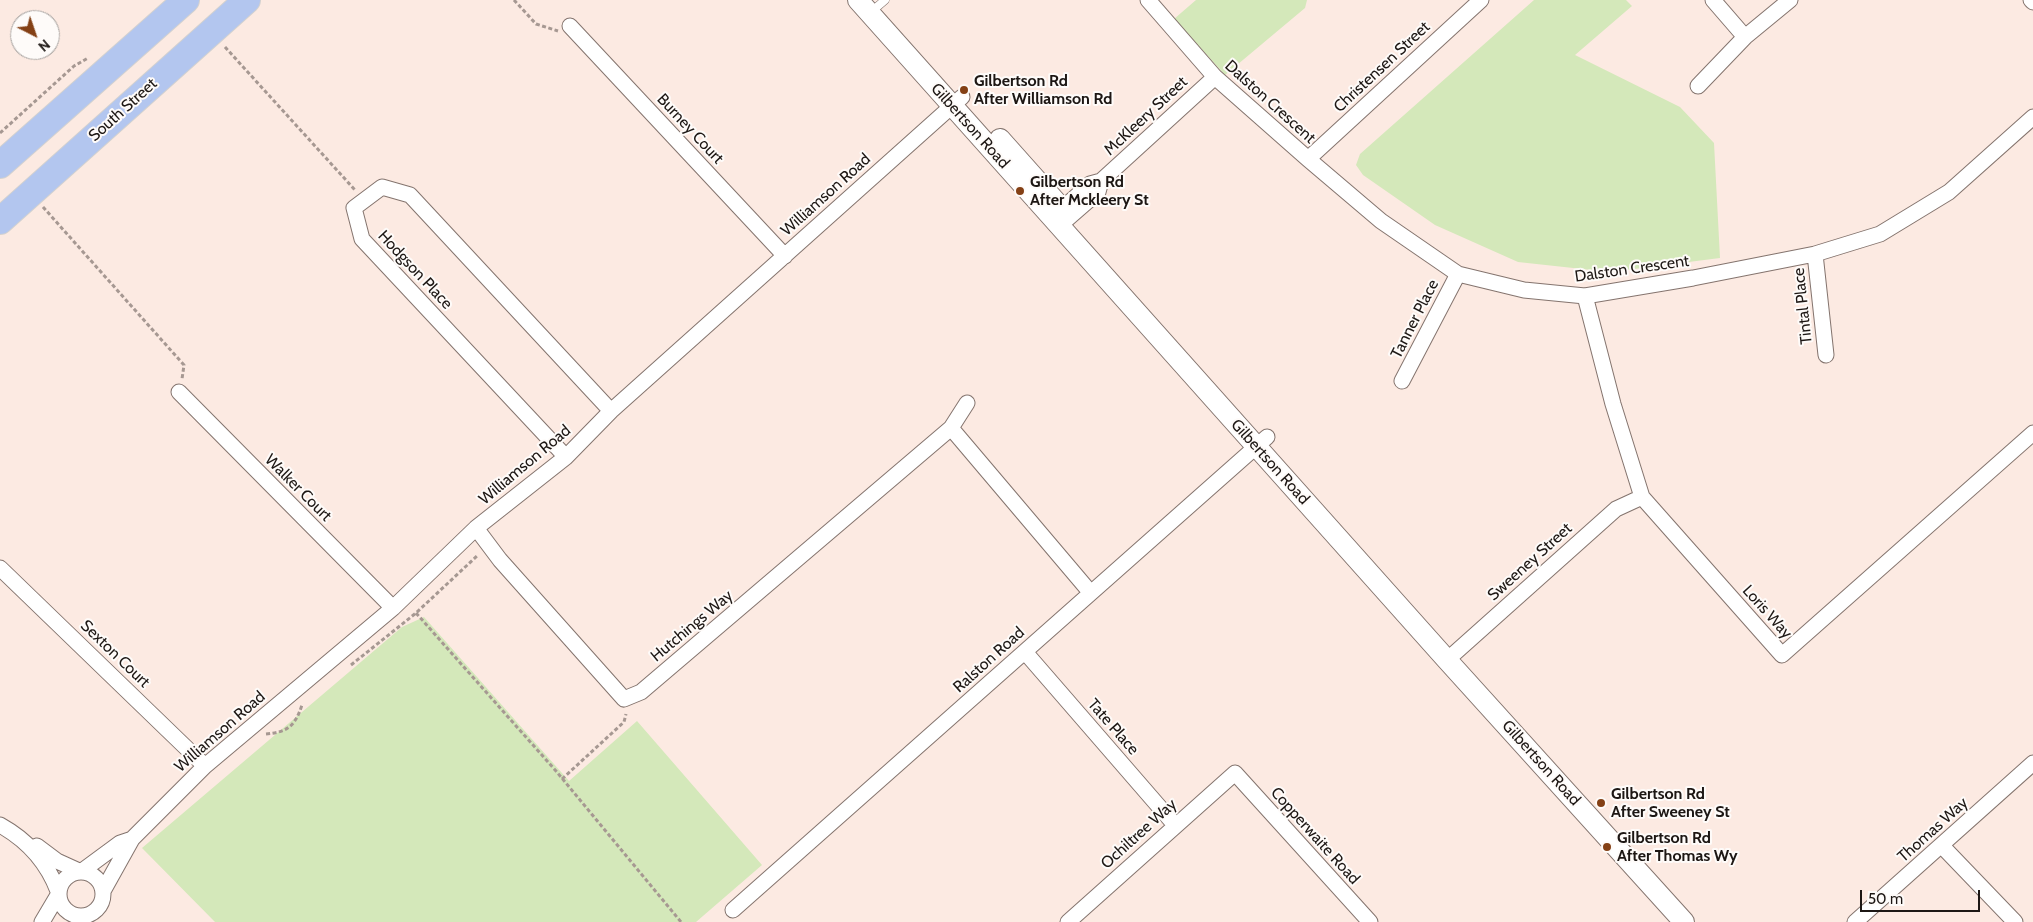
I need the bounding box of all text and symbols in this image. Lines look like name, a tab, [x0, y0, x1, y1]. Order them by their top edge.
north arrow	[10, 10, 60, 60]
street label: Christensen Street	[1330, 18, 1434, 116]
text: N	[35, 36, 54, 56]
street label: Dalston Crescent	[1221, 56, 1319, 148]
place label: Gilbertson Rd After Williamson Rd	[974, 71, 1112, 109]
street label: McKleery Street	[1100, 73, 1192, 159]
street label: South Street	[85, 74, 161, 146]
street label: Gilbertson Road	[927, 79, 1013, 173]
marker: Gilbertson Rd After Williamson Rd	[958, 84, 970, 96]
street label: Burney Court	[653, 90, 727, 168]
street label: Williamson Road	[777, 150, 875, 240]
place label: Gilbertson Rd After Mckleery St	[1030, 172, 1149, 210]
marker: Gilbertson Rd After Mckleery St	[1014, 185, 1026, 197]
street label: Hodgson Place	[374, 227, 456, 313]
street label: Dalston Crescent	[1574, 251, 1690, 287]
street label: Tintal Place	[1789, 267, 1817, 345]
street label: Tanner Place	[1387, 276, 1443, 362]
street label: Gilbertson Road	[1227, 415, 1313, 509]
street label: Williamson Road	[475, 421, 575, 509]
street label: Walker Court	[260, 450, 336, 526]
street label: Sweeney Street	[1484, 519, 1576, 605]
street label: Loris Way	[1738, 581, 1796, 643]
street label: Hutchings Way	[647, 586, 737, 666]
street label: Sexton Court	[76, 616, 154, 692]
street label: Ralston Road	[949, 623, 1029, 697]
street label: Williamson Road	[171, 687, 269, 777]
street label: Tate Place	[1083, 695, 1143, 759]
street label: Gilbertson Road	[1498, 716, 1584, 810]
street label: Copperwaite Road	[1266, 784, 1364, 888]
place label: Gilbertson Rd After Sweeney St	[1611, 784, 1730, 822]
street label: Thomas Way	[1894, 793, 1972, 867]
street label: Ochiltree Way	[1097, 795, 1181, 873]
marker: Gilbertson Rd After Sweeney St	[1595, 797, 1607, 809]
place label: Gilbertson Rd After Thomas Wy	[1617, 828, 1738, 866]
marker: Gilbertson Rd After Thomas Wy	[1601, 841, 1613, 853]
scale bar	[1863, 880, 1983, 912]
text: 50 m	[1868, 890, 1903, 908]

